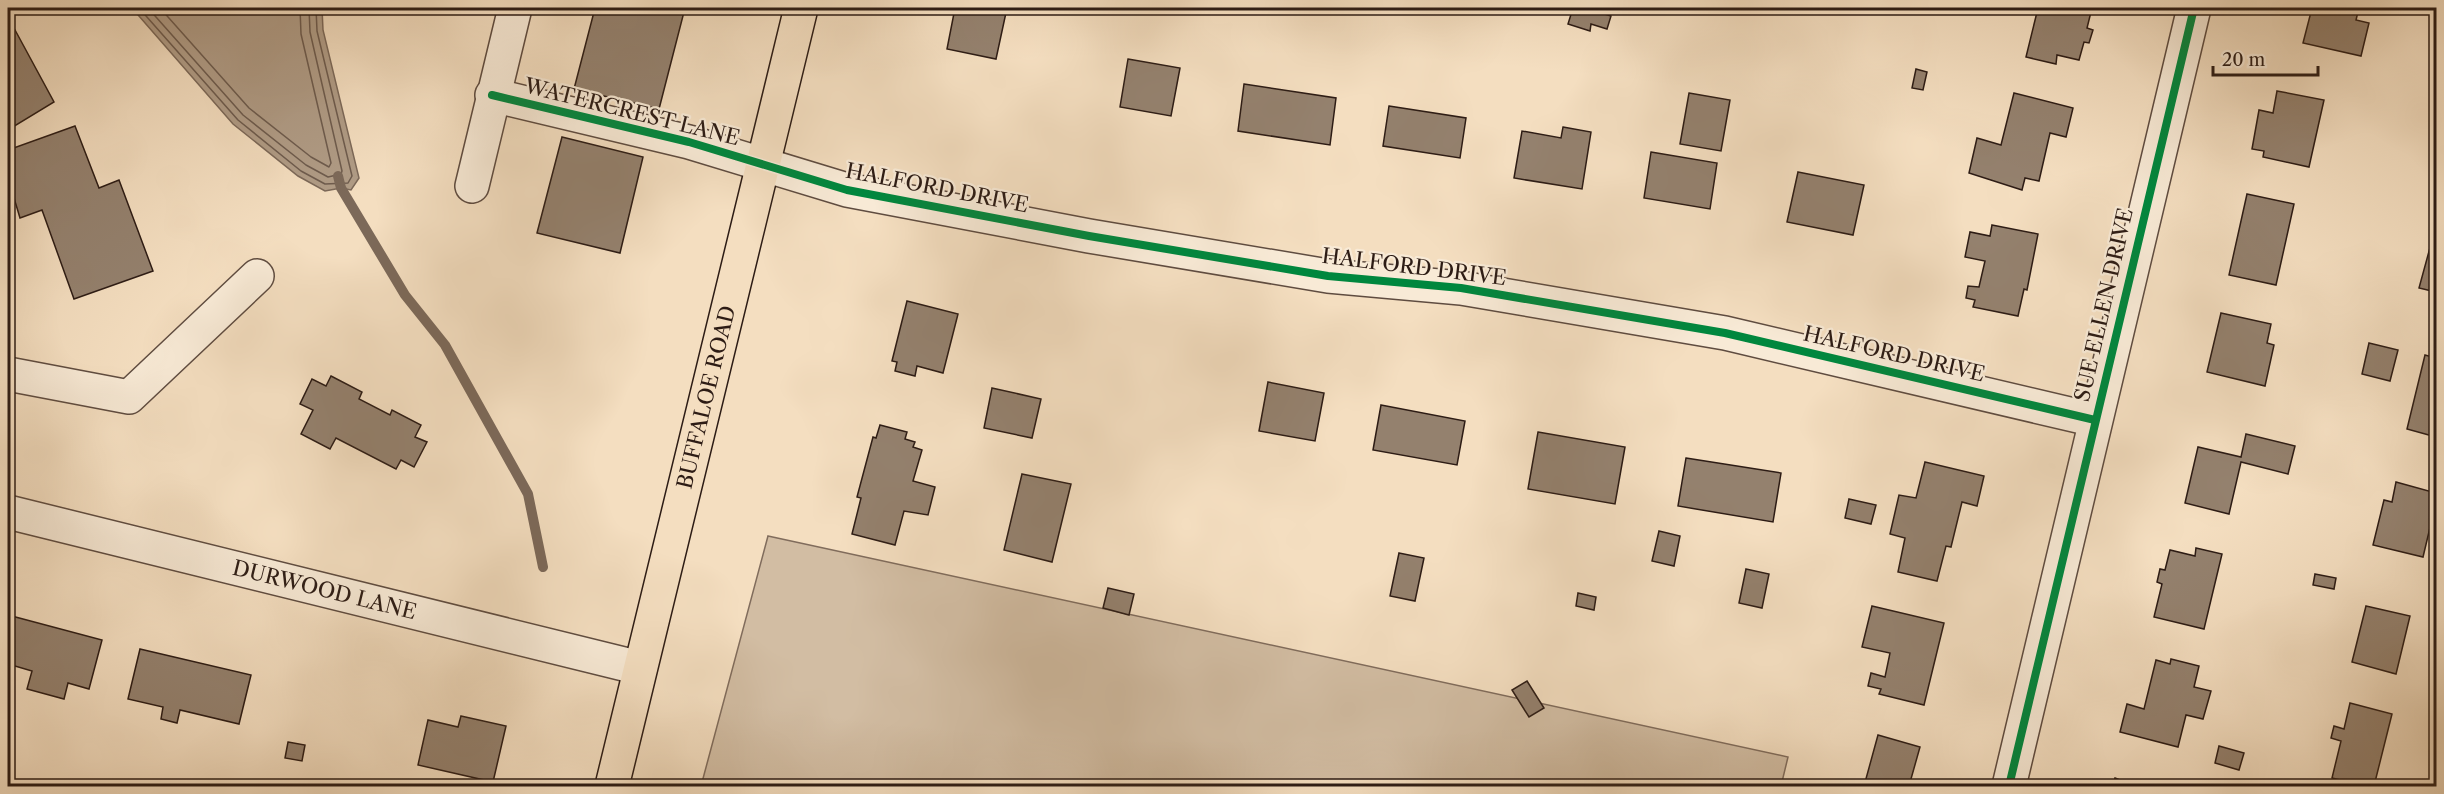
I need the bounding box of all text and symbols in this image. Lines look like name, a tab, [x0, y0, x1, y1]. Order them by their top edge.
scale bar	[2213, 39, 2318, 77]
text: 20 m	[2222, 49, 2266, 71]
street label: WATERCREST LANE	[521, 72, 742, 150]
street label: HALFORD DRIVE	[844, 158, 1031, 218]
street label: SUE ELLEN DRIVE	[2069, 206, 2138, 404]
street label: HALFORD DRIVE	[1320, 243, 1508, 290]
street label: BUFFALOE ROAD	[672, 303, 740, 492]
street label: HALFORD DRIVE	[1801, 320, 1987, 387]
street label: DURWOOD LANE	[230, 555, 419, 624]

